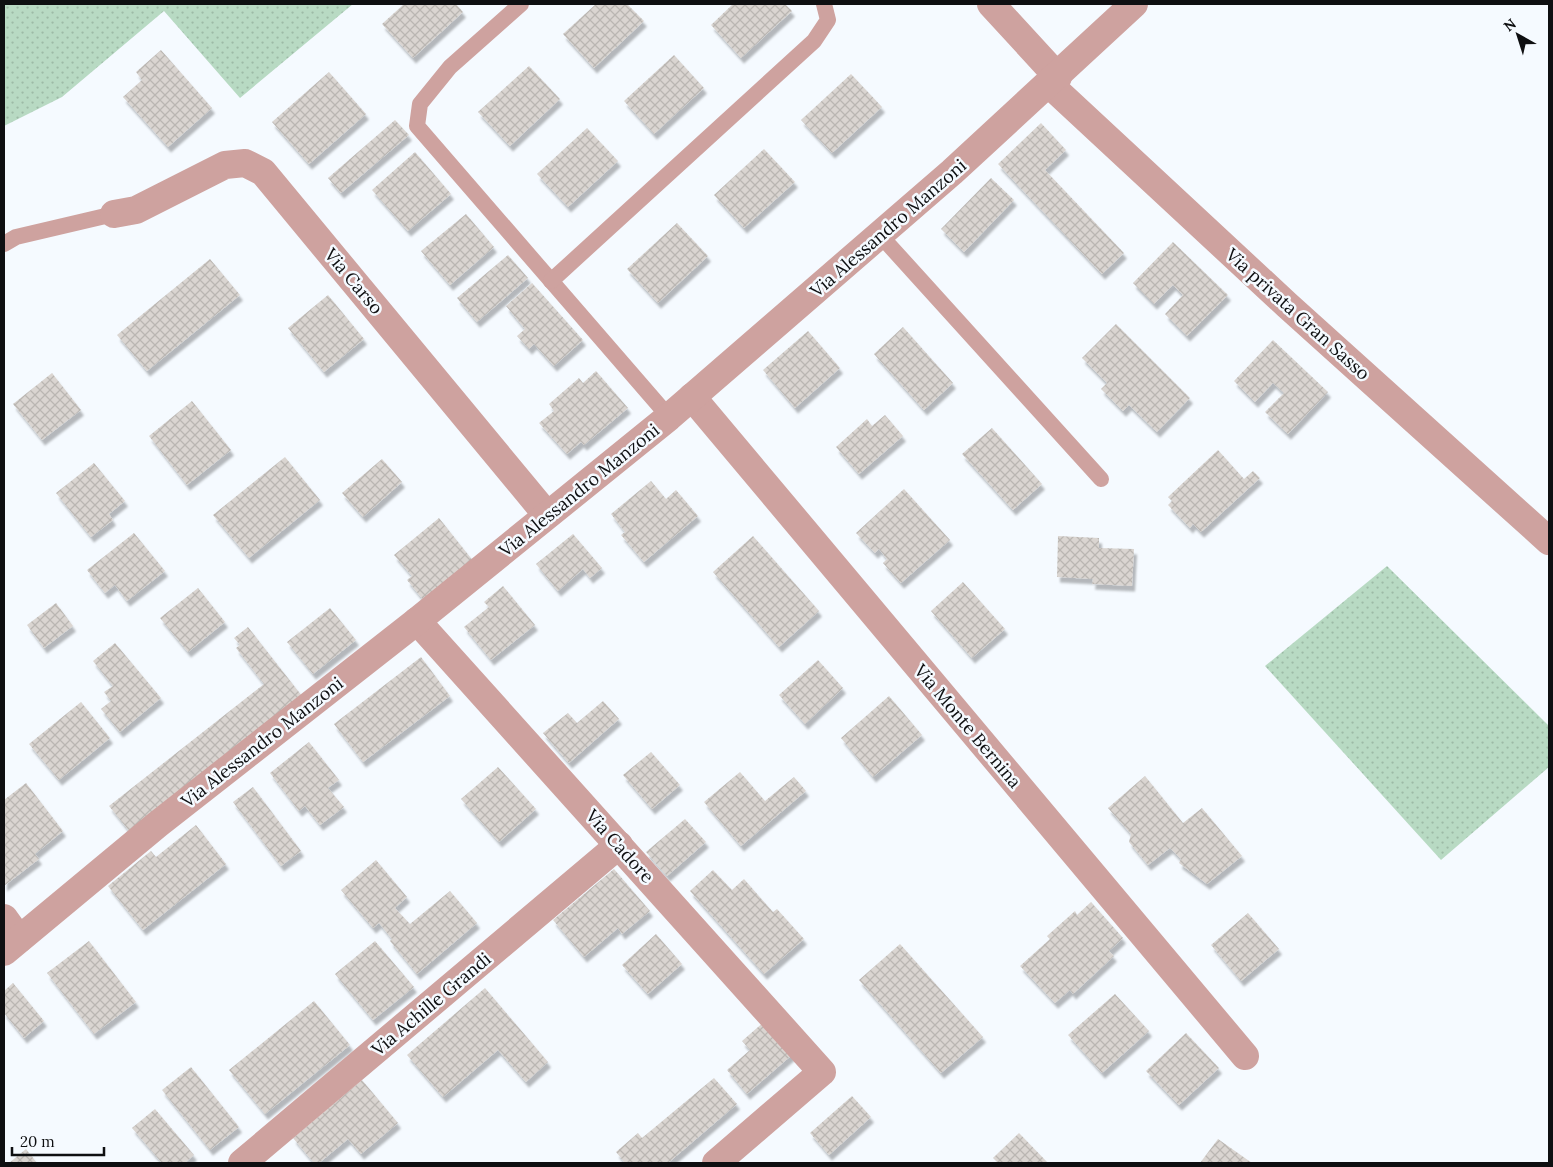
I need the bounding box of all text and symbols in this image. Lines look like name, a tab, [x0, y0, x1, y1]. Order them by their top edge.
north arrow	[1493, 10, 1543, 60]
text: N	[1500, 14, 1520, 35]
street label: Via Alessandro Manzoni	[804, 154, 971, 303]
street label: Via privata Gran Sasso	[1220, 242, 1375, 385]
street label: Via Carso	[319, 243, 388, 319]
street label: Via Alessandro Manzoni	[494, 418, 664, 562]
street label: Via Monte Bernina	[909, 659, 1027, 793]
street label: Via Alessandro Manzoni	[176, 672, 348, 813]
street label: Via Cadore	[580, 804, 659, 888]
street label: Via Achille Grandi	[366, 947, 495, 1061]
scale bar	[12, 1124, 105, 1156]
text: 20 m	[20, 1132, 55, 1151]

